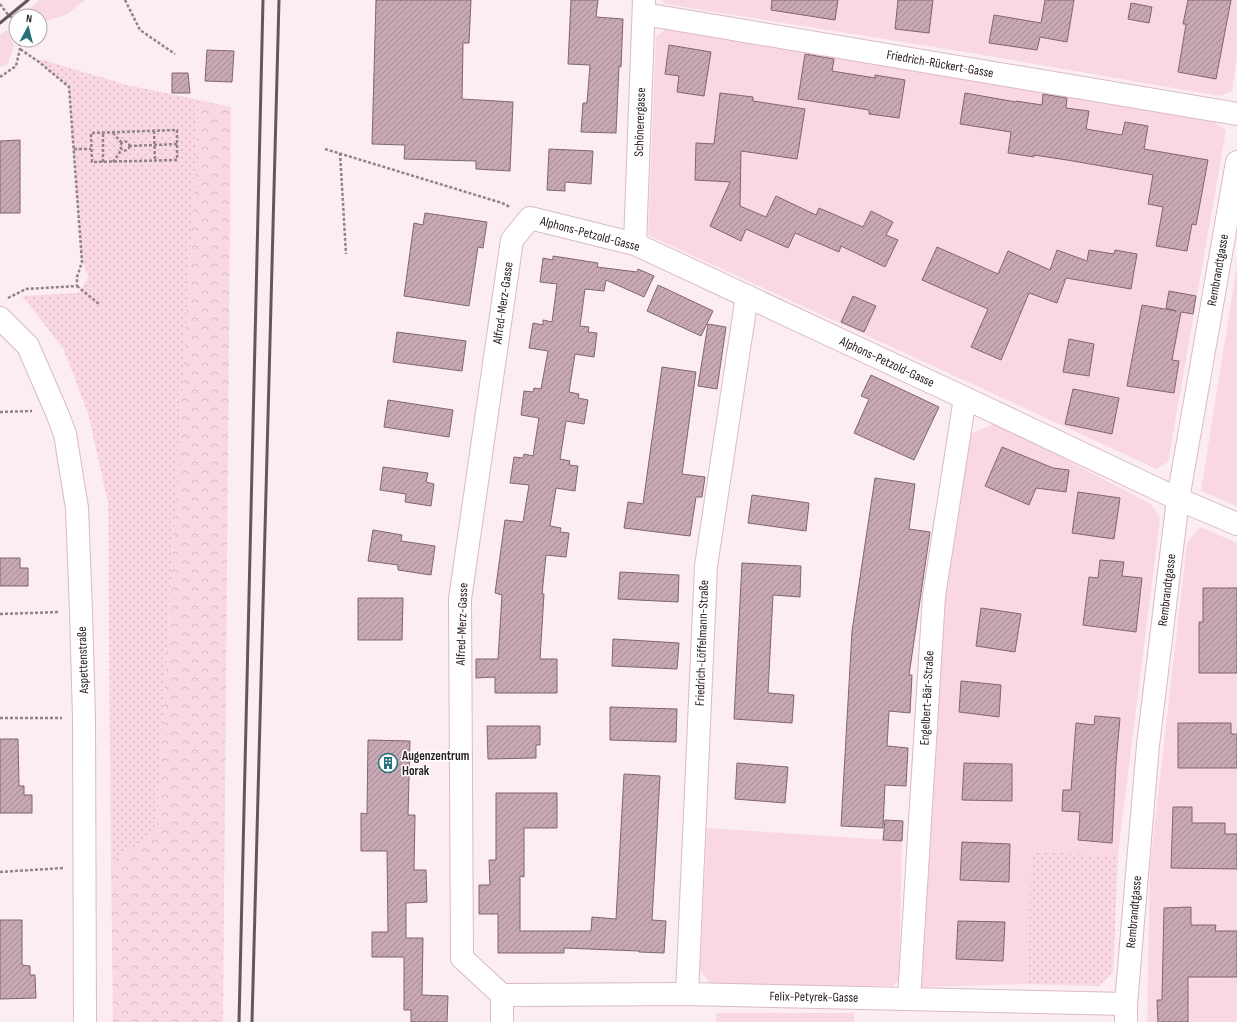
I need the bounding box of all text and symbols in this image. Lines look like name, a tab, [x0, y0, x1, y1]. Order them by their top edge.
north arrow	[8, 8, 48, 48]
text: N	[25, 12, 33, 25]
street label: Friedrich-Rückert-Gasse	[885, 47, 995, 81]
street label: Schönerergasse	[631, 87, 649, 157]
street label: Alphons-Petzold-Gasse	[537, 213, 642, 255]
street label: Rembrandtgasse	[1204, 233, 1232, 307]
street label: Alfred-Merz-Gasse	[489, 261, 517, 346]
street label: Alphons-Petzold-Gasse	[836, 333, 937, 391]
street label: Rembrandtgasse	[1155, 553, 1179, 627]
street label: Friedrich-Löffelmann-Straße	[692, 580, 712, 706]
street label: Alfred-Merz-Gasse	[453, 582, 471, 667]
street label: Aspettenstraße	[74, 626, 92, 695]
street label: Engelbert-Bär-Straße	[917, 650, 937, 746]
place label: Augenzentrum Horak	[401, 748, 470, 779]
building icon: Augenzentrum Horak	[377, 752, 399, 774]
street label: Rembrandtgasse	[1123, 875, 1145, 949]
street label: Felix-Petyrek-Gasse	[770, 988, 858, 1006]

